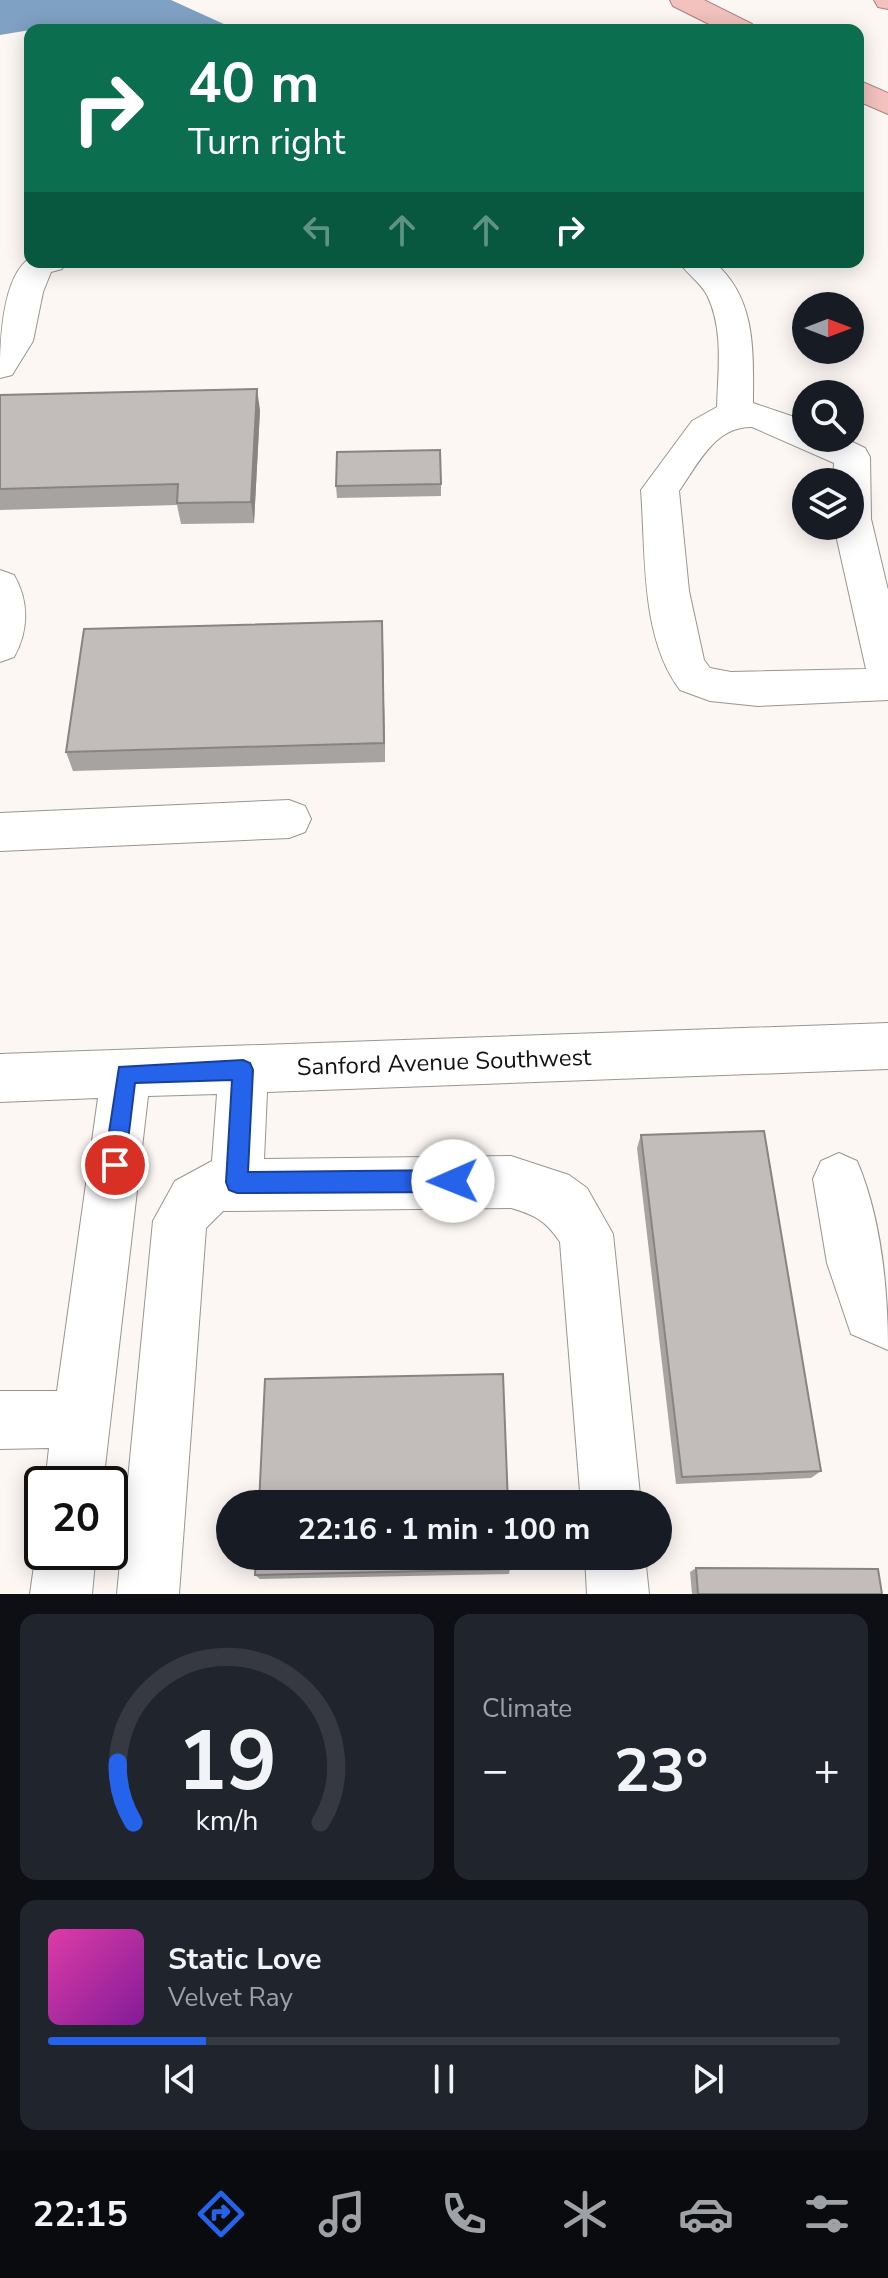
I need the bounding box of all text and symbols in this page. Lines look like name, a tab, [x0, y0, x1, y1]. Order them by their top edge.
text: 40 m	[188, 45, 319, 122]
icon: right	[56, 56, 160, 160]
text: Turn right	[188, 118, 345, 167]
icon: left	[296, 208, 340, 252]
icon: ahead	[380, 208, 424, 252]
icon: ahead	[464, 208, 508, 252]
icon: right	[548, 208, 592, 252]
north arrow	[792, 292, 864, 364]
map controls	[792, 292, 864, 540]
button: search	[792, 380, 864, 452]
button: layers	[792, 468, 864, 540]
street label: Sanford Avenue Southwest	[296, 1041, 592, 1083]
pin	[81, 1131, 149, 1199]
position arrow	[411, 1139, 495, 1223]
icon: arrive	[93, 1143, 137, 1187]
speed limit sign: 20	[24, 1466, 128, 1570]
text: 22:16 · 1 min · 100 m	[298, 1509, 590, 1550]
text: Climate	[482, 1691, 572, 1726]
text: 19	[177, 1705, 277, 1818]
text: 23°	[614, 1730, 708, 1812]
text: −	[482, 1741, 508, 1801]
text: +	[814, 1741, 840, 1801]
text: km/h	[196, 1801, 258, 1840]
text: Static Love	[168, 1939, 322, 1980]
text: Velvet Ray	[168, 1980, 293, 2015]
icon: previous	[158, 2057, 202, 2101]
icon: pause	[422, 2057, 466, 2101]
icon: next	[686, 2057, 730, 2101]
icon: directions	[193, 2186, 249, 2242]
icon: music	[314, 2186, 370, 2242]
icon: phone	[436, 2186, 492, 2242]
icon: climate	[557, 2186, 613, 2242]
icon: car	[678, 2186, 734, 2242]
icon: filters	[799, 2186, 855, 2242]
text: 22:15	[33, 2190, 128, 2239]

